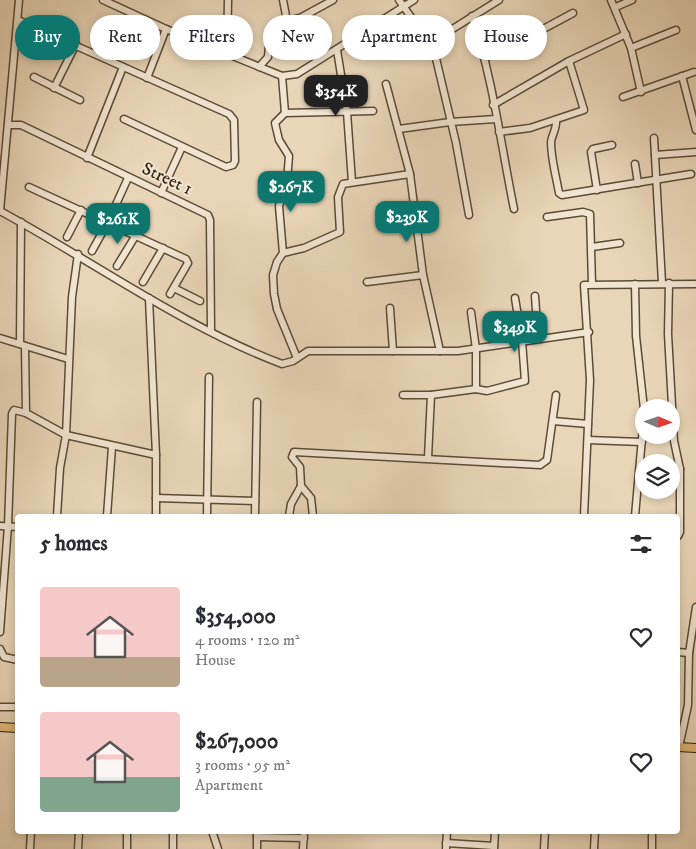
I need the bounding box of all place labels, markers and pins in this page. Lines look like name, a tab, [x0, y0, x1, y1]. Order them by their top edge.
pin: $354K	[301, 74, 371, 117]
pin: $267K	[256, 170, 326, 213]
pin: $239K	[372, 200, 442, 243]
pin: $261K	[83, 202, 153, 245]
pin: $349K	[480, 310, 550, 353]

